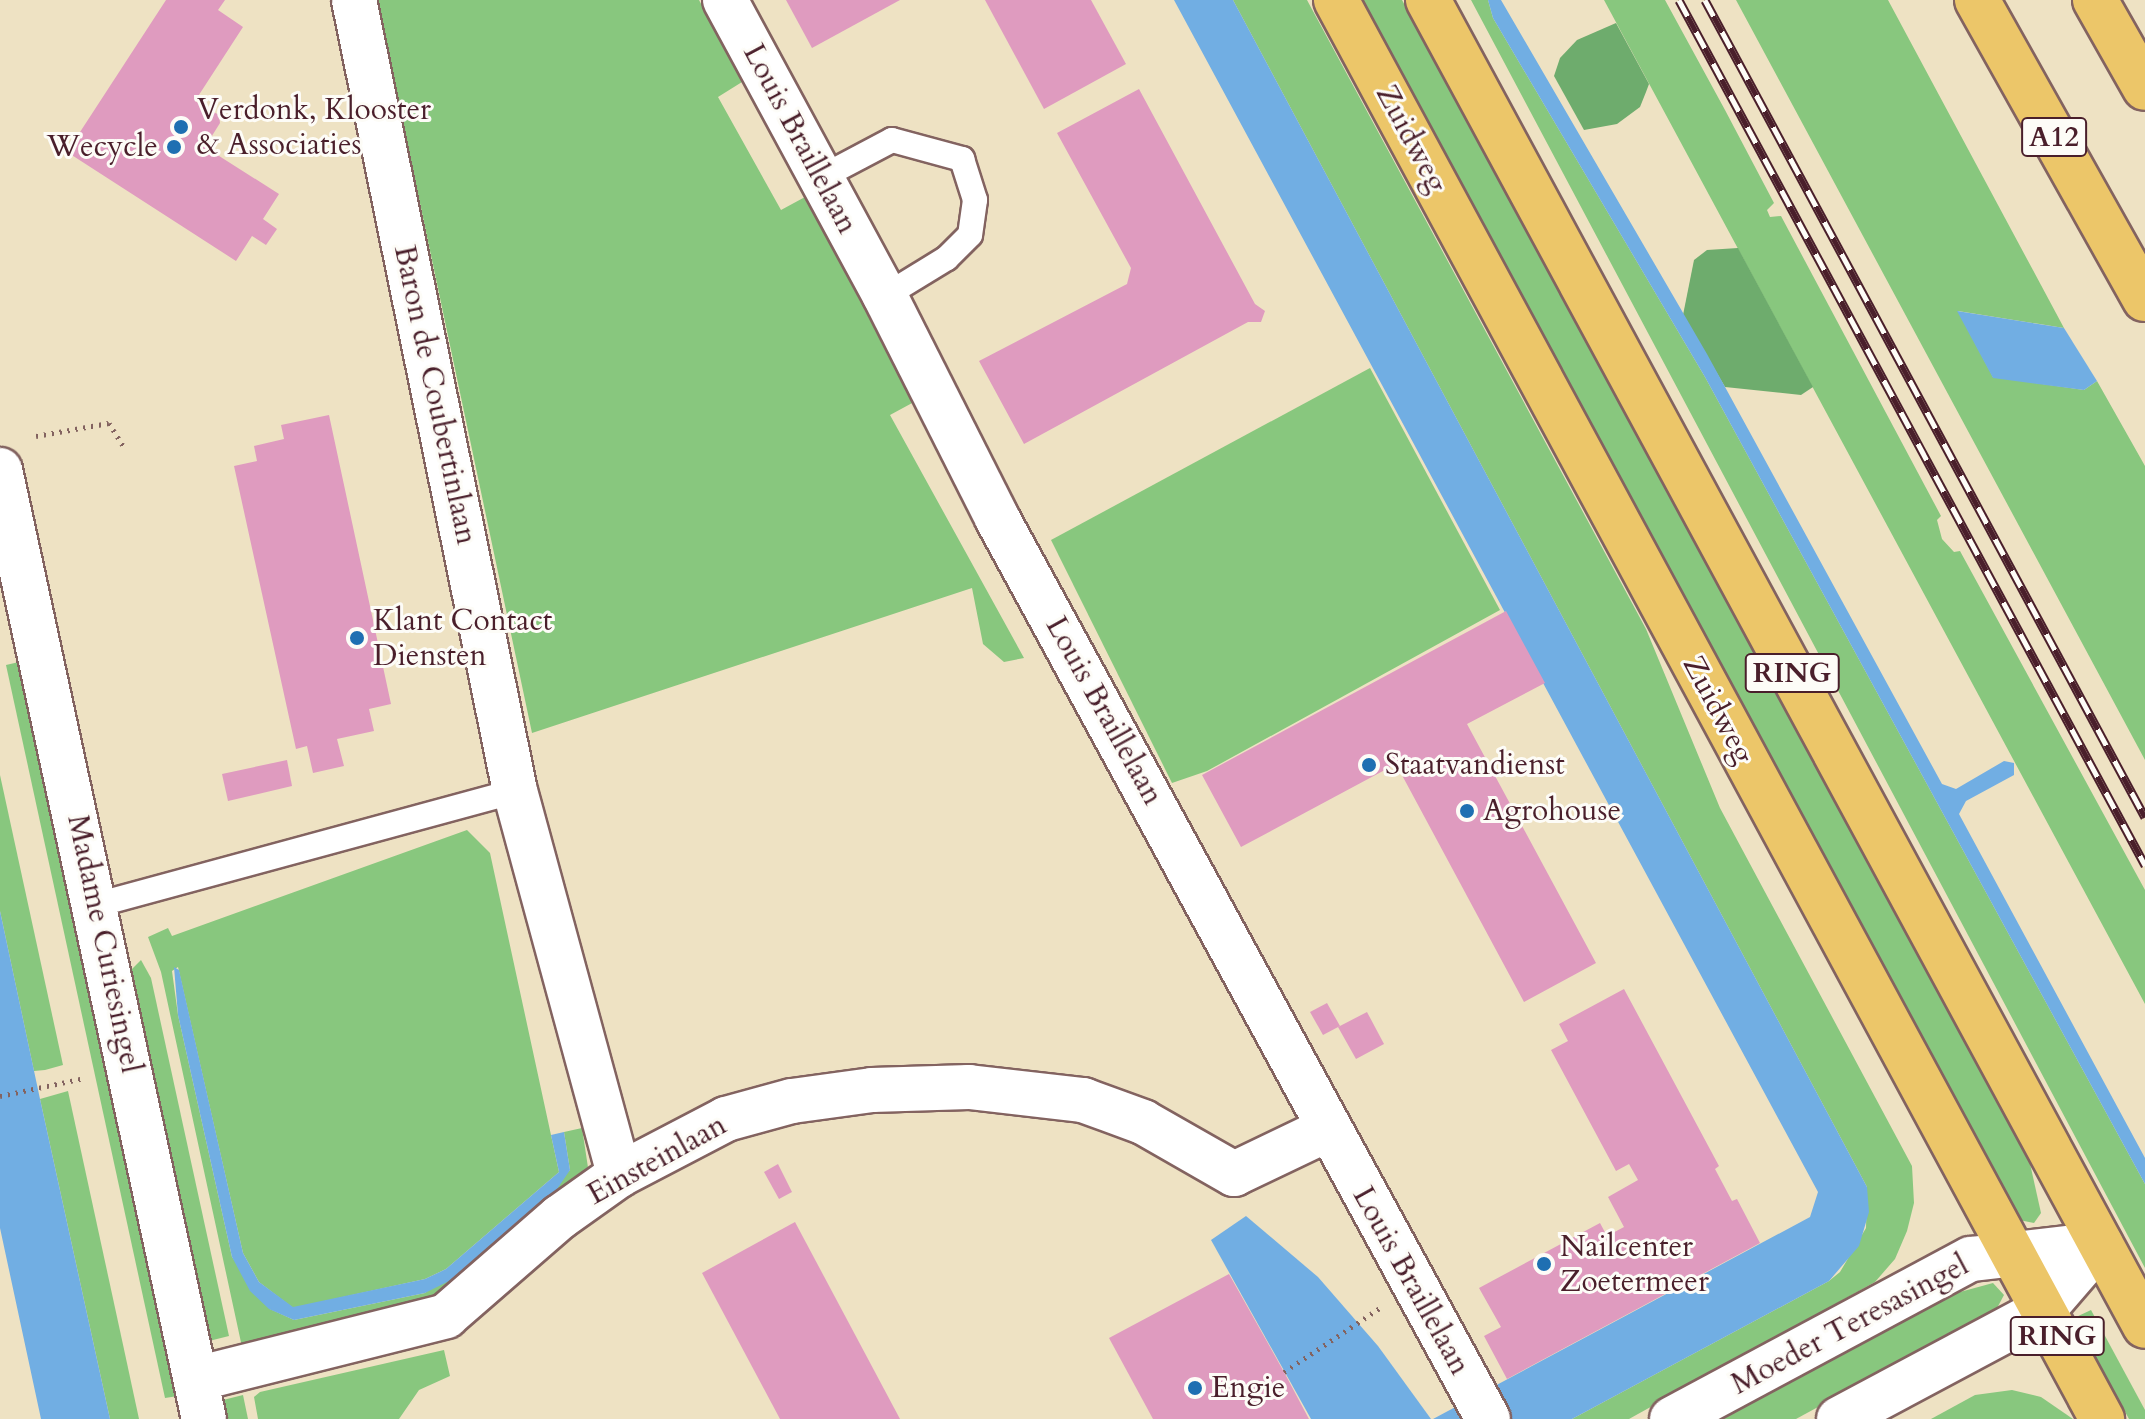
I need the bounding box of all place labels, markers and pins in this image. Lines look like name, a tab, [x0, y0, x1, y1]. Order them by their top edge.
place label: Verdonk, Klooster & Associaties	[197, 92, 431, 162]
marker: Verdonk, Klooster & Associaties	[172, 118, 190, 136]
place label: Wecycle	[47, 129, 158, 165]
marker: Wecycle	[165, 138, 183, 156]
place label: Klant Contact Diensten	[373, 603, 552, 674]
marker: Klant Contact Diensten	[348, 629, 366, 647]
place label: Staatvandienst	[1385, 747, 1565, 783]
marker: Staatvandienst	[1360, 756, 1378, 774]
place label: Agrohouse	[1483, 793, 1621, 829]
marker: Agrohouse	[1458, 802, 1476, 820]
place label: Nailcenter Zoetermeer	[1560, 1229, 1709, 1300]
marker: Nailcenter Zoetermeer	[1535, 1255, 1553, 1273]
place label: Engie	[1211, 1370, 1285, 1406]
marker: Engie	[1186, 1379, 1204, 1397]

